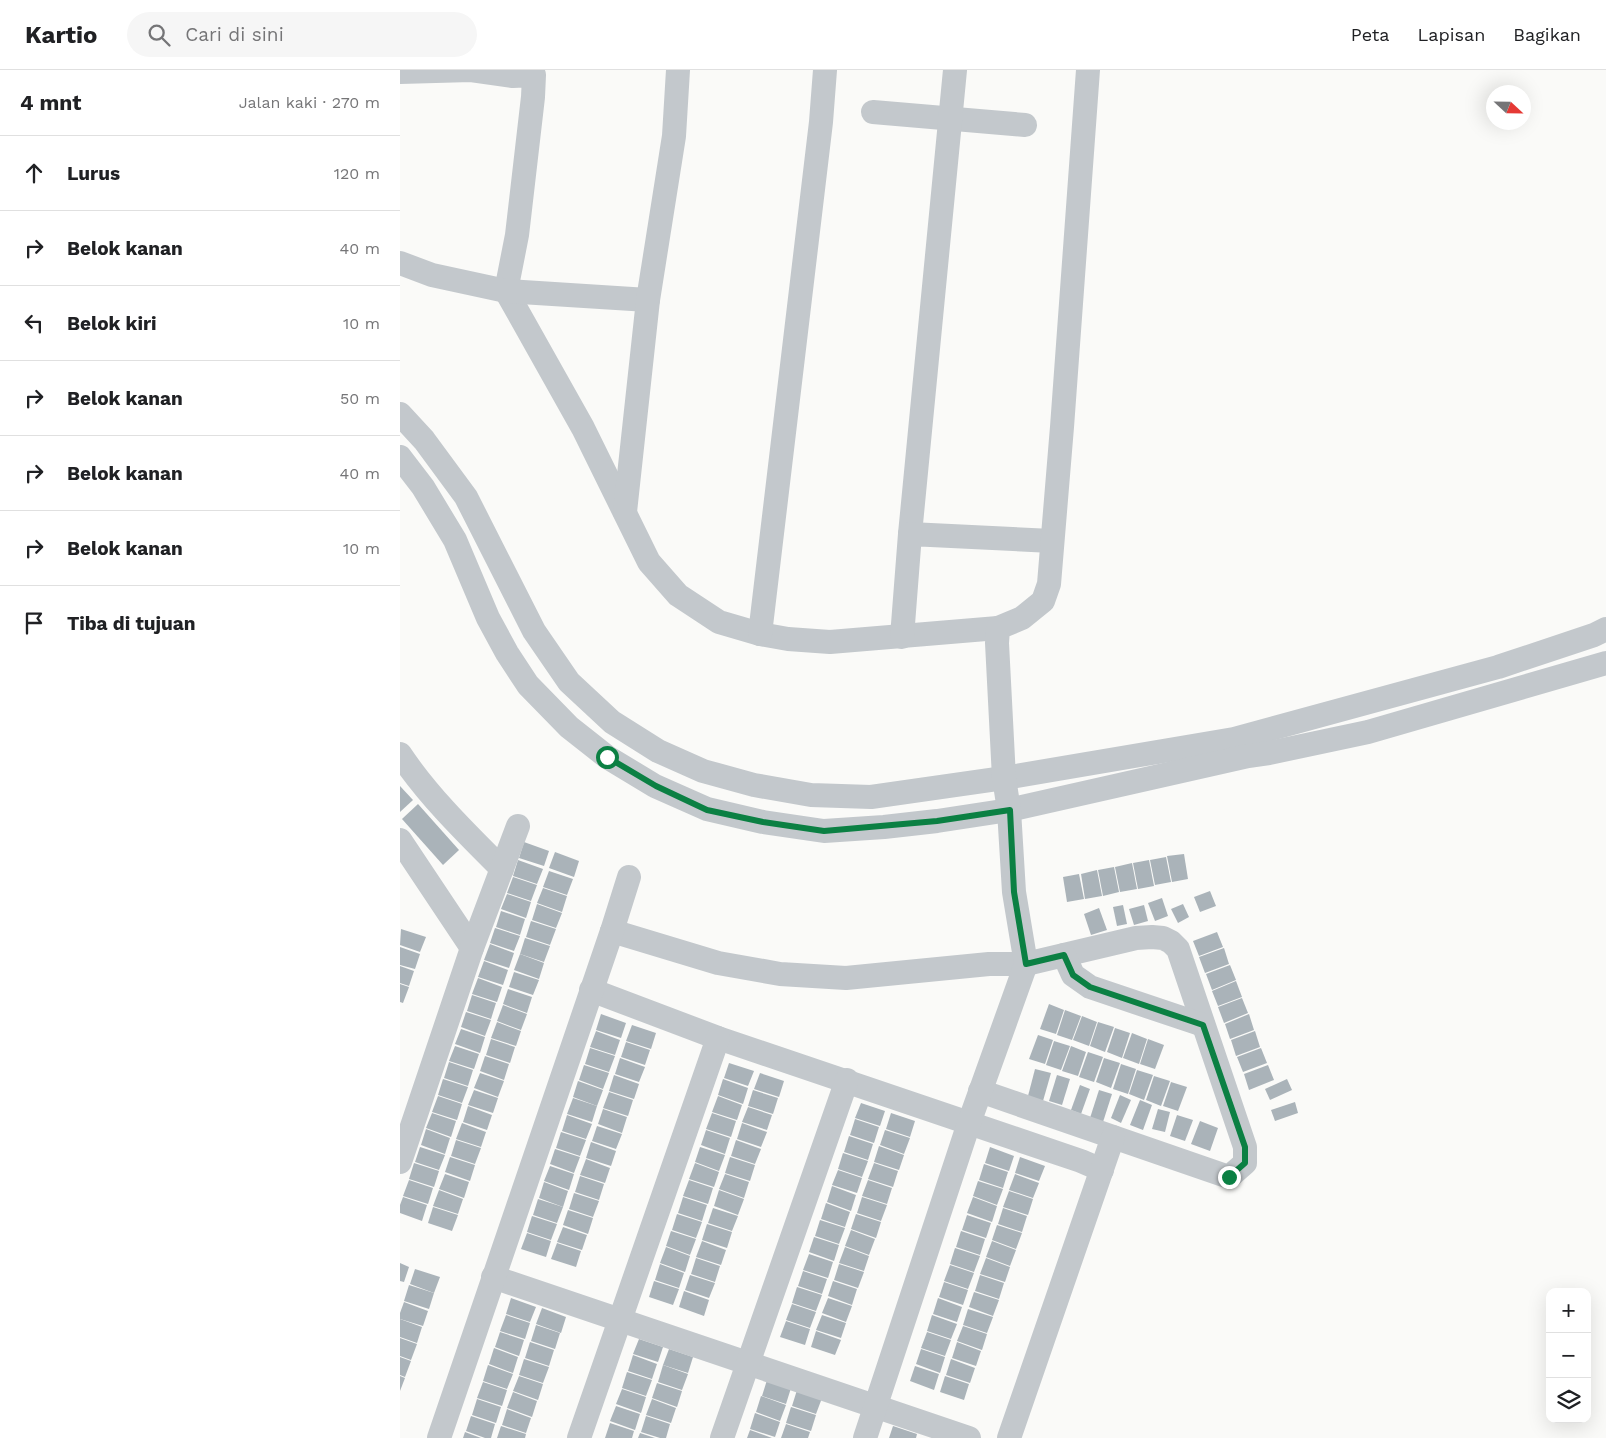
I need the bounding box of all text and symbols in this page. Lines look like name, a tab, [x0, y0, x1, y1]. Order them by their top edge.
search box	[127, 12, 477, 57]
text: Kartio	[25, 21, 97, 49]
icon: search	[145, 21, 173, 49]
text: Cari di sini	[185, 23, 284, 46]
text: Peta	[1351, 24, 1389, 45]
text: Lapisan	[1417, 24, 1485, 45]
text: Bagikan	[1513, 24, 1581, 45]
north arrow	[1486, 85, 1531, 130]
text: 4 mnt	[20, 90, 81, 115]
text: Jalan kaki · 270 m	[239, 93, 380, 112]
icon: ahead	[20, 159, 48, 187]
text: Lurus	[67, 162, 120, 185]
text: 120 m	[334, 164, 380, 183]
icon: right	[20, 234, 48, 262]
text: Belok kanan	[67, 237, 183, 260]
text: 40 m	[340, 239, 380, 258]
icon: left	[20, 309, 48, 337]
text: Belok kiri	[67, 312, 157, 335]
text: 10 m	[343, 314, 380, 333]
icon: right	[20, 384, 48, 412]
text: Belok kanan	[67, 387, 183, 410]
text: 50 m	[340, 389, 380, 408]
icon: right	[20, 459, 48, 487]
text: Belok kanan	[67, 462, 183, 485]
text: 40 m	[340, 464, 380, 483]
icon: right	[20, 534, 48, 562]
text: Belok kanan	[67, 537, 183, 560]
text: 10 m	[343, 539, 380, 558]
icon: arrive	[20, 609, 48, 637]
text: Tiba di tujuan	[67, 612, 196, 635]
route start	[596, 746, 619, 769]
route end	[1218, 1166, 1241, 1189]
map controls	[1546, 1288, 1591, 1423]
button: +	[1546, 1288, 1591, 1333]
button: −	[1546, 1333, 1591, 1378]
button: layers	[1546, 1378, 1591, 1423]

